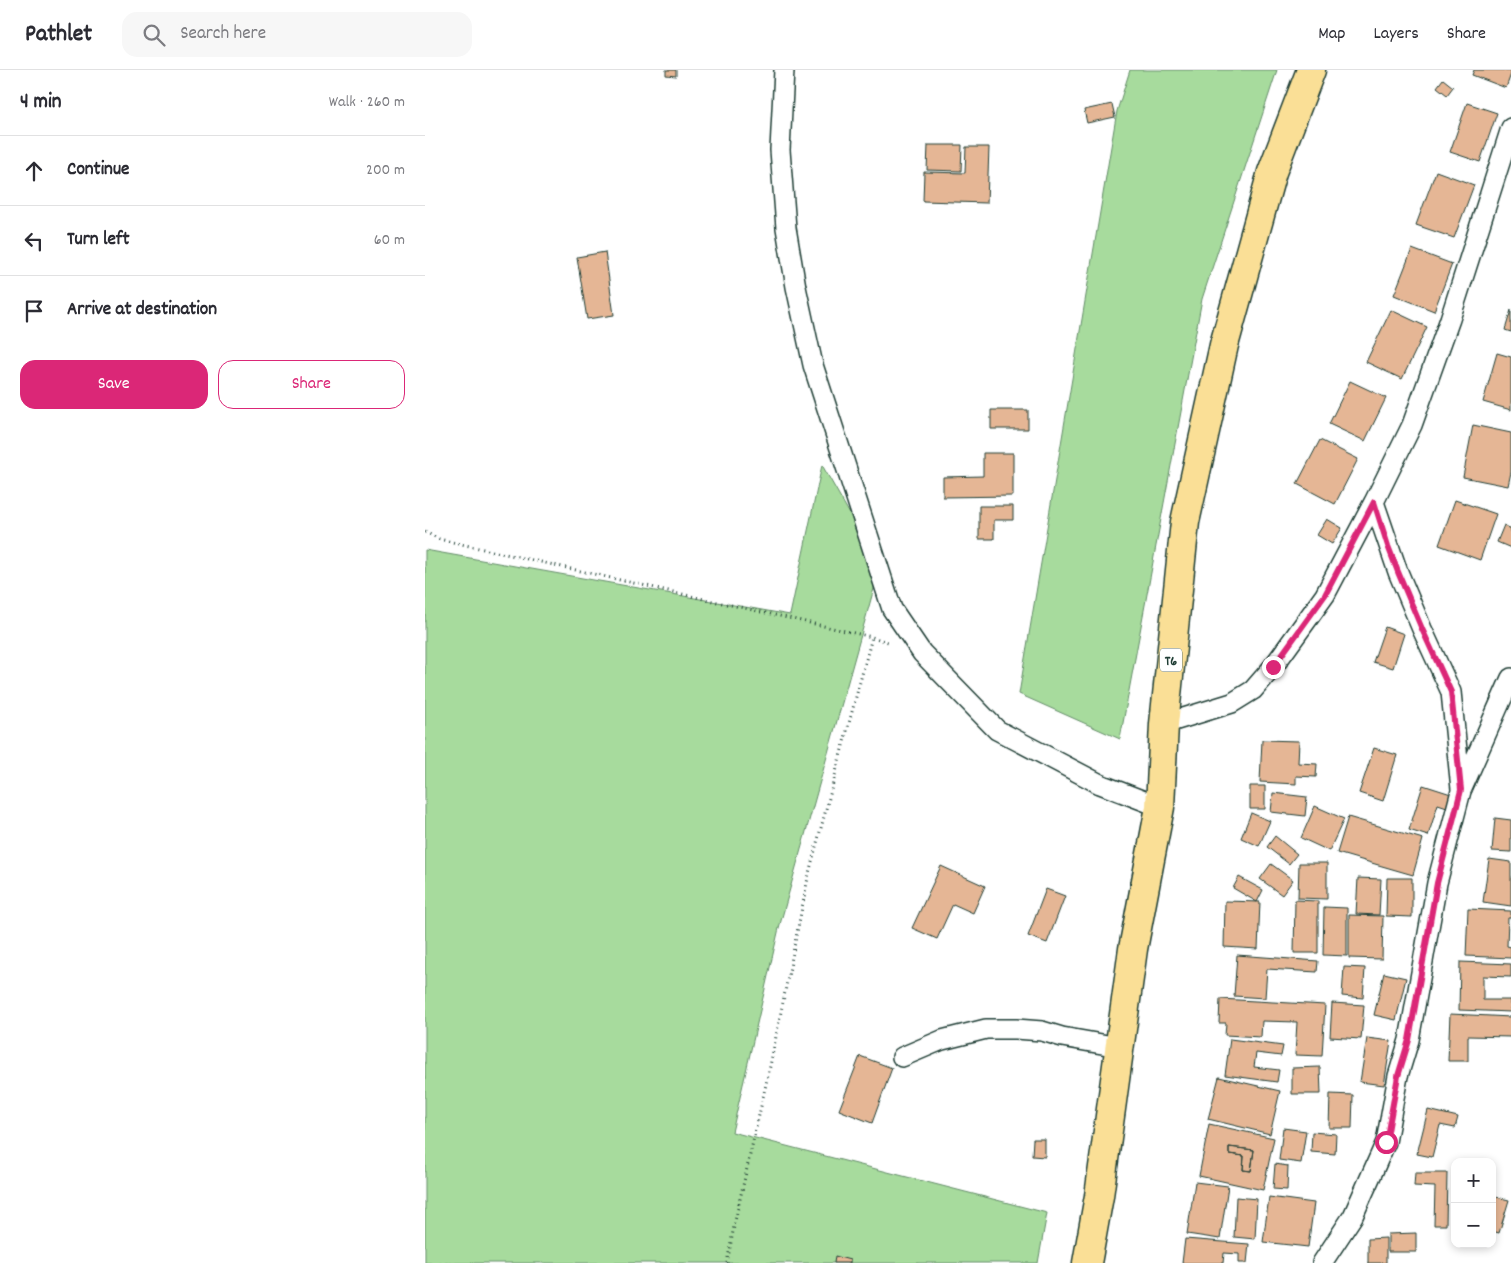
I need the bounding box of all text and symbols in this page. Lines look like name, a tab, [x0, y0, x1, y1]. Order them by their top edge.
search box	[122, 12, 472, 57]
text: Pathlet	[25, 18, 92, 52]
icon: search	[140, 21, 168, 49]
text: Search here	[180, 21, 266, 48]
text: Map	[1318, 22, 1345, 47]
text: Layers	[1373, 22, 1419, 47]
text: Share	[1447, 22, 1486, 47]
text: 4 min	[20, 88, 62, 118]
text: Walk · 260 m	[329, 91, 405, 114]
icon: ahead	[20, 157, 48, 185]
text: Continue	[67, 157, 129, 184]
text: 200 m	[366, 159, 405, 182]
icon: left	[20, 227, 48, 255]
text: Turn left	[67, 227, 130, 254]
text: 60 m	[374, 229, 405, 252]
icon: arrive	[20, 297, 48, 325]
text: Arrive at destination	[67, 297, 217, 324]
button: Save	[20, 360, 208, 409]
button: Share	[218, 360, 405, 409]
road number: T6	[1160, 648, 1182, 672]
route end	[1262, 656, 1285, 679]
route start	[1375, 1131, 1398, 1154]
map controls	[1451, 1158, 1496, 1248]
button: +	[1451, 1158, 1496, 1203]
button: −	[1451, 1203, 1496, 1248]

